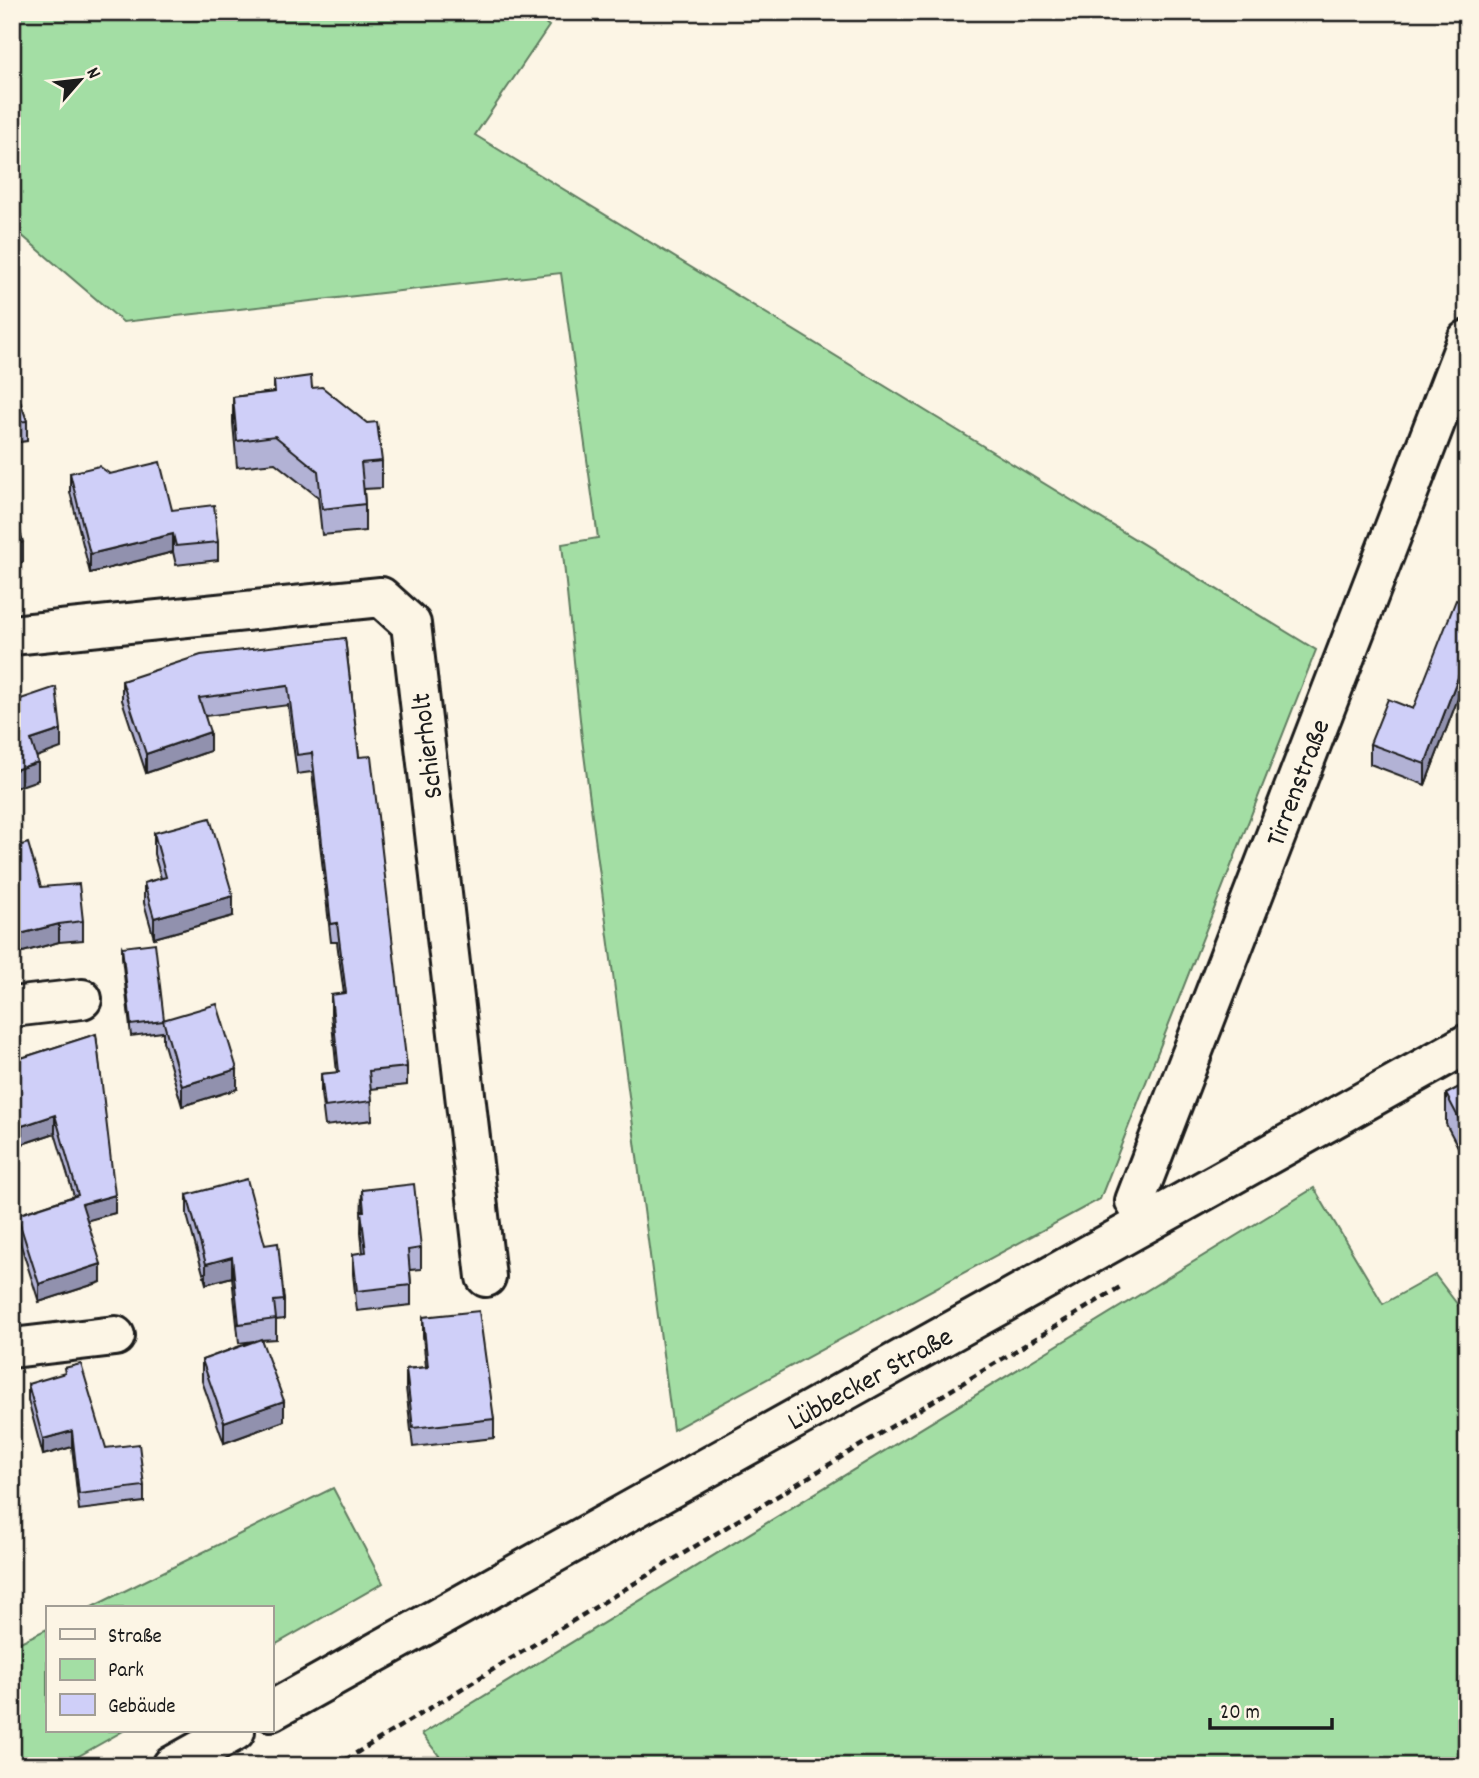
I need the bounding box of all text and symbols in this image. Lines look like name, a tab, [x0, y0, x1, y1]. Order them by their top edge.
north arrow	[46, 46, 116, 116]
text: N	[78, 63, 106, 84]
street label: Schierholt	[404, 690, 456, 801]
street label: Tirrenstraße	[1258, 714, 1343, 853]
street label: Lübbecker Straße	[781, 1319, 961, 1443]
legend	[46, 1606, 273, 1732]
text: Straße	[108, 1623, 162, 1653]
text: Park	[108, 1657, 144, 1687]
scale bar	[1210, 1687, 1332, 1731]
text: Gebäude	[108, 1693, 176, 1723]
text: 20 m	[1220, 1699, 1260, 1729]

